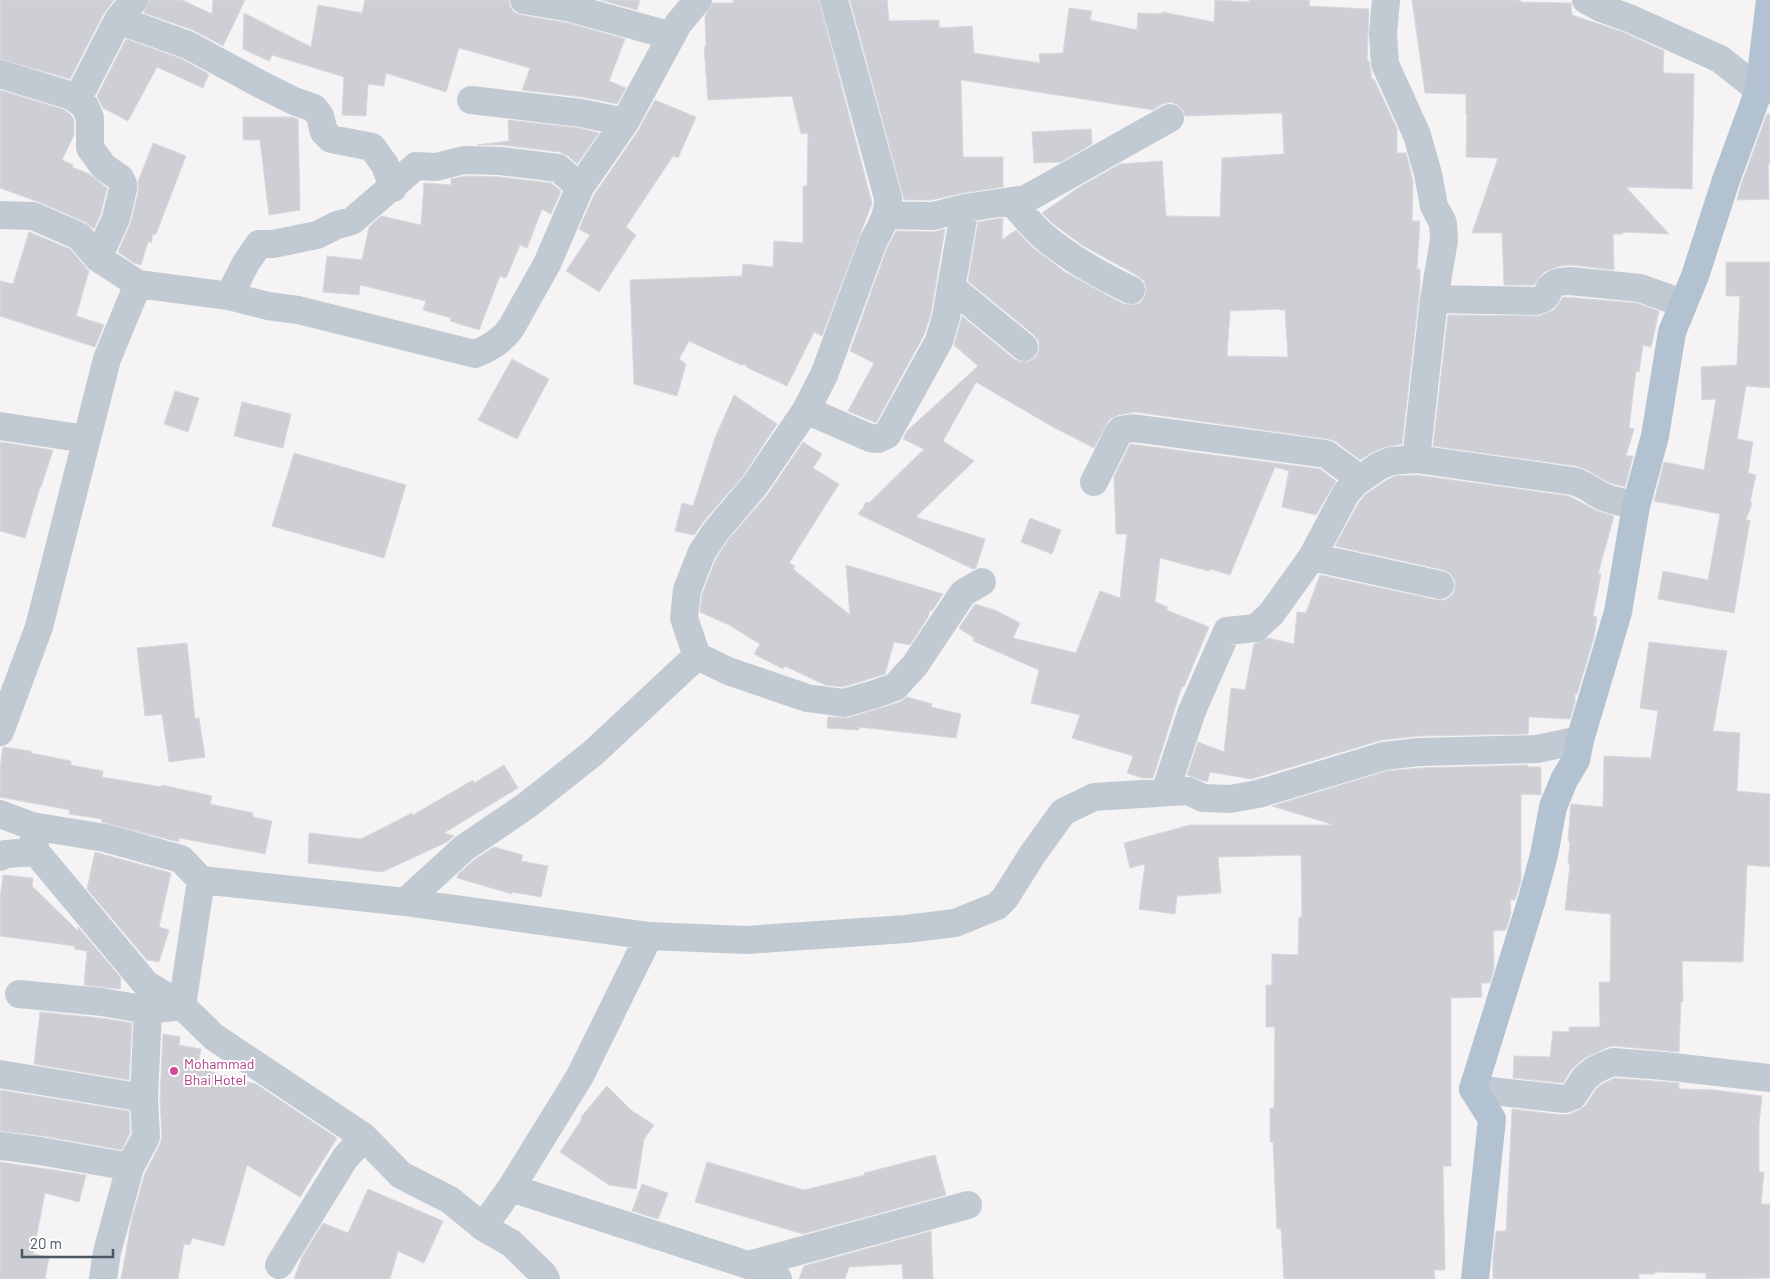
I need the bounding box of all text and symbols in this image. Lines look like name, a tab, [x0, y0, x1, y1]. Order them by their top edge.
place label: Mohammad Bhai Hotel	[184, 1055, 254, 1088]
marker: Mohammad Bhai Hotel	[168, 1065, 180, 1077]
scale bar	[22, 1226, 114, 1258]
text: 20 m	[30, 1234, 62, 1252]

